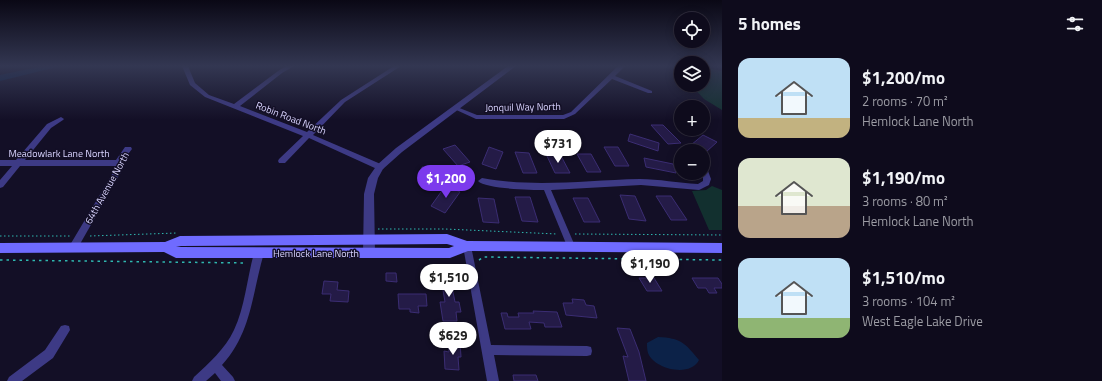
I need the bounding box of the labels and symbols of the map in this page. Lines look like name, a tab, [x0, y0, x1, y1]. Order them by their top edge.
street label: Robin Road North	[254, 98, 328, 138]
street label: Jonquil Way North	[485, 99, 561, 115]
pin: $731	[534, 130, 582, 164]
street label: Meadowlark Lane North	[8, 146, 110, 161]
street label: 64th Avenue North	[81, 149, 133, 227]
pin: $1,200	[413, 165, 479, 199]
street label: Hemlock Lane North	[273, 246, 359, 261]
pin: $1,190	[617, 250, 683, 284]
pin: $1,510	[416, 264, 482, 298]
pin: $629	[429, 322, 477, 356]

